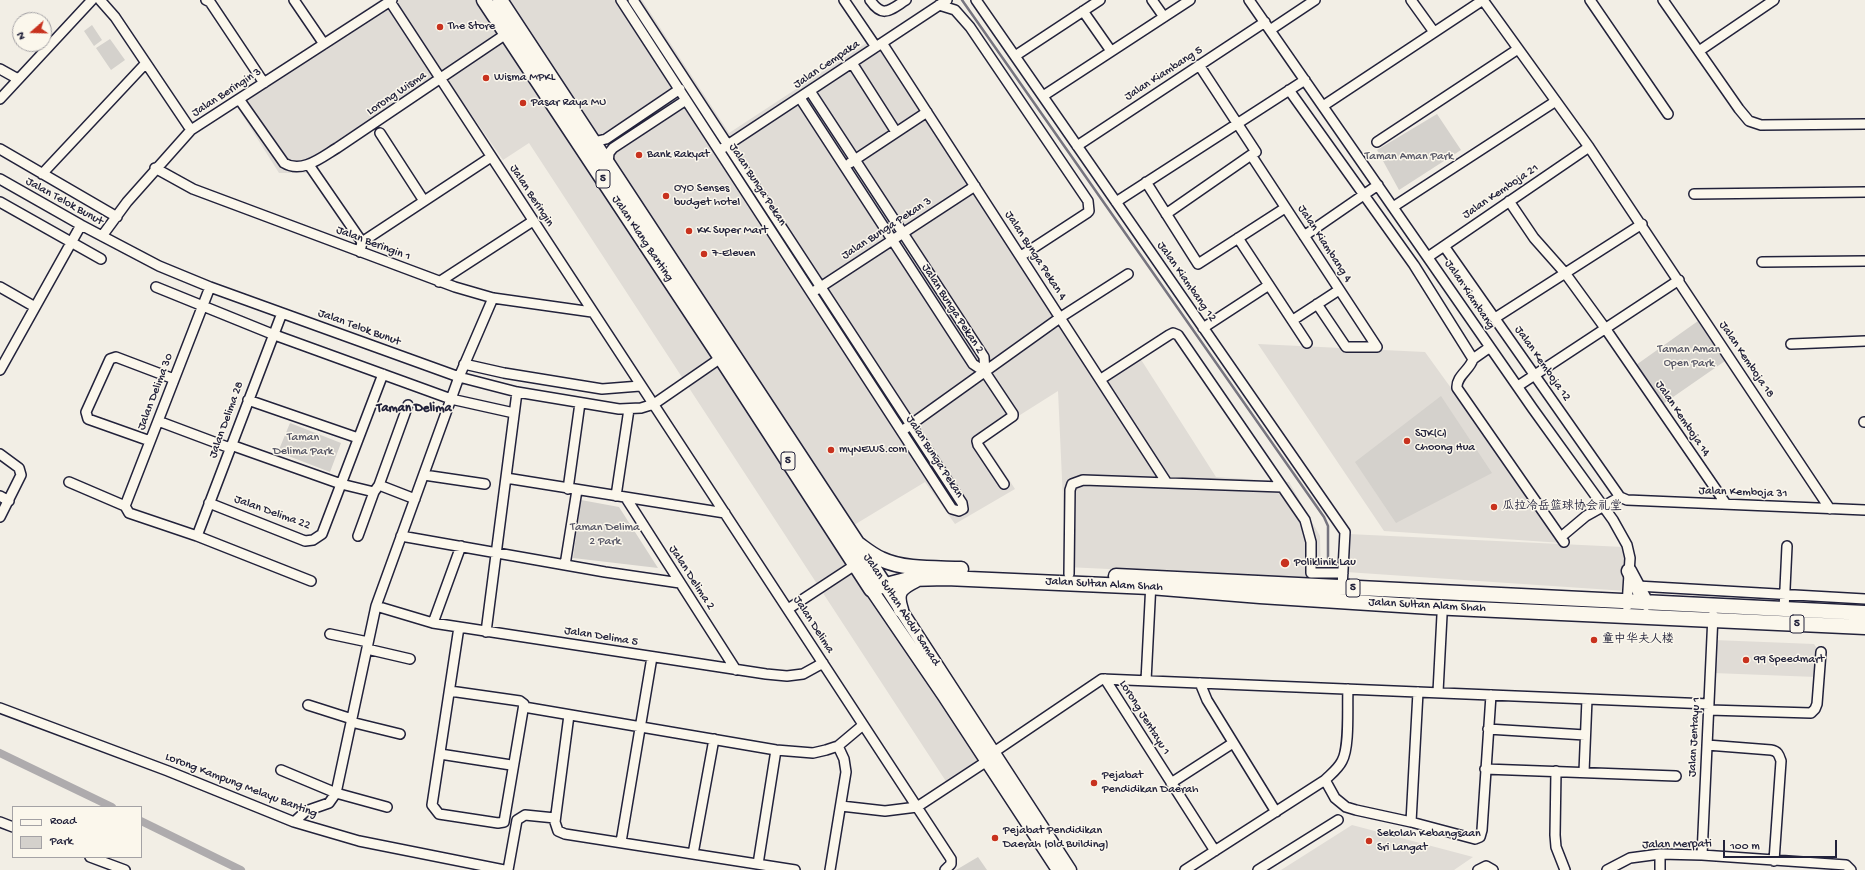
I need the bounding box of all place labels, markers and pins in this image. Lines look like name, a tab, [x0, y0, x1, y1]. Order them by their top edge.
place label: The Store	[448, 20, 495, 34]
marker: The Store	[435, 22, 445, 32]
place label: Wisma MPKL	[494, 71, 555, 85]
marker: Wisma MPKL	[481, 73, 491, 83]
place label: Pasar Raya MU	[531, 96, 606, 110]
marker: Pasar Raya MU	[518, 98, 528, 108]
place label: Bank Rakyat	[647, 148, 709, 162]
marker: Bank Rakyat	[634, 150, 644, 160]
place label: OYO Senses budget hotel	[674, 182, 740, 210]
marker: OYO Senses budget hotel	[661, 191, 671, 201]
place label: KK Super Mart	[697, 224, 768, 238]
marker: KK Super Mart	[684, 226, 694, 236]
place label: 7-Eleven	[712, 247, 756, 261]
marker: 7-Eleven	[699, 249, 709, 259]
place label: SJK(C) Choong Hua	[1415, 427, 1475, 455]
marker: SJK(C) Choong Hua	[1402, 436, 1412, 446]
place label: myNEWS.com	[839, 443, 907, 457]
marker: myNEWS.com	[826, 445, 836, 455]
place label: 瓜拉冷岳篮球协会礼堂	[1502, 500, 1622, 514]
marker: 瓜拉冷岳篮球协会礼堂	[1489, 502, 1499, 512]
place label: Poliklinik Lau	[1294, 556, 1356, 570]
marker: Poliklinik Lau	[1279, 557, 1291, 569]
place label: 童中华夫人楼	[1602, 633, 1674, 647]
marker: 童中华夫人楼	[1589, 635, 1599, 645]
place label: 99 Speedmart	[1754, 653, 1824, 667]
marker: 99 Speedmart	[1741, 655, 1751, 665]
place label: Pejabat Pendidikan Daerah	[1102, 769, 1198, 797]
marker: Pejabat Pendidikan Daerah	[1089, 778, 1099, 788]
place label: Pejabat Pendidikan Daerah (old Building)	[1003, 824, 1109, 852]
place label: Sekolah Kebangsaan Sri Langat	[1377, 827, 1481, 855]
marker: Pejabat Pendidikan Daerah (old Building)	[990, 833, 1000, 843]
marker: Sekolah Kebangsaan Sri Langat	[1364, 836, 1374, 846]

